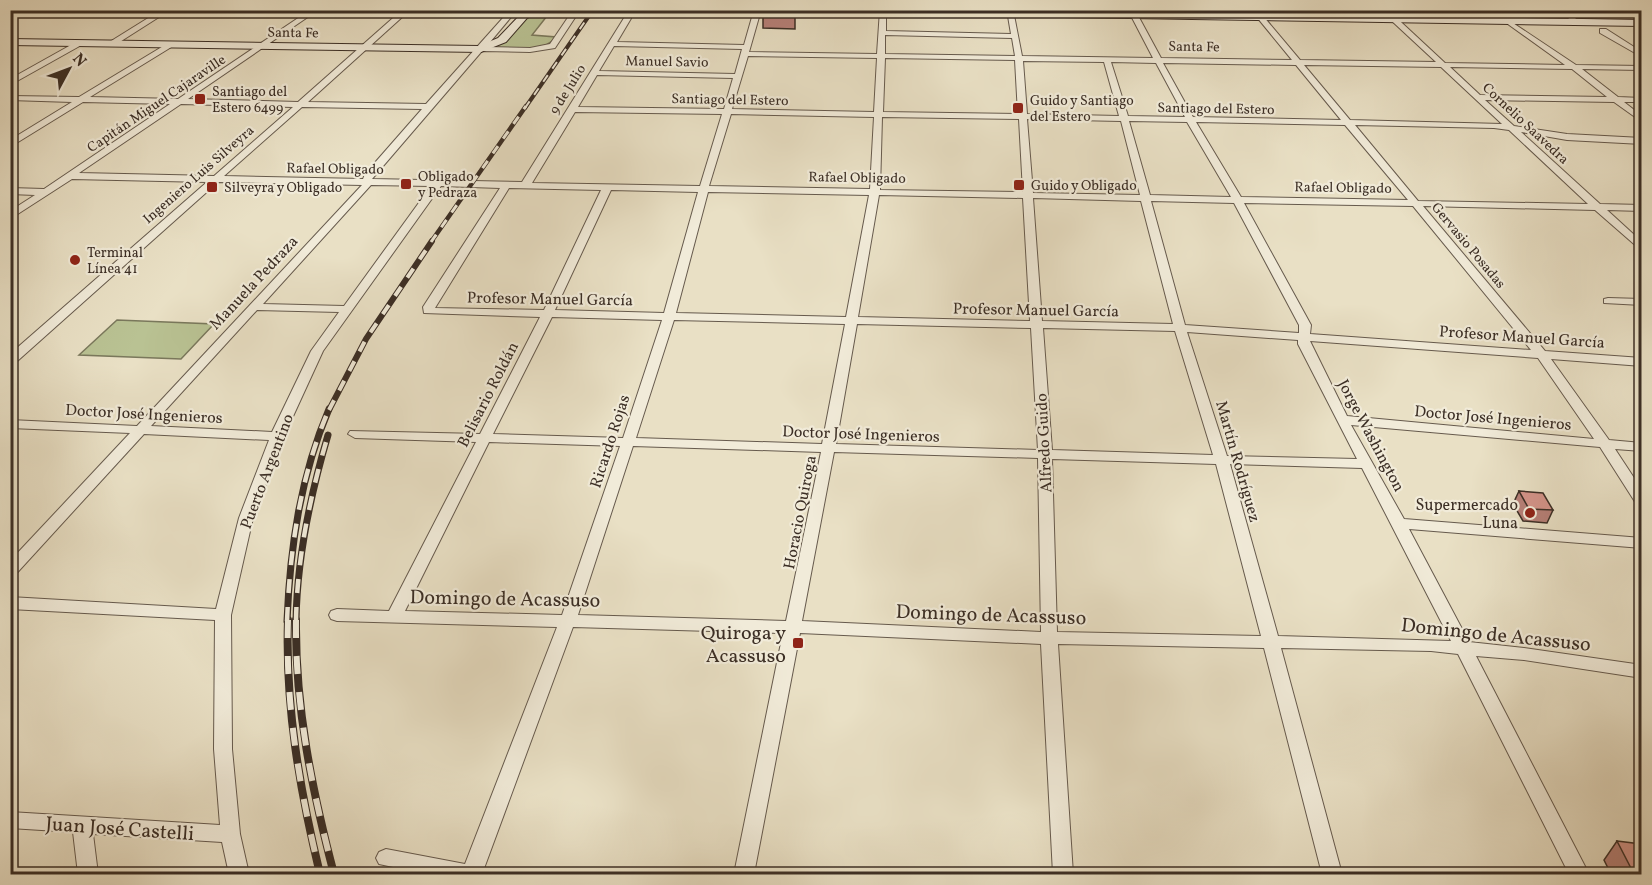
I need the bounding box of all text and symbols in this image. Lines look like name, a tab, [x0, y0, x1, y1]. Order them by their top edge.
street label: Santa Fe	[267, 24, 319, 43]
street label: Santa Fe	[1168, 38, 1220, 57]
north arrow	[39, 39, 99, 99]
text: N	[67, 49, 91, 72]
street label: Capitán Miguel Cajaraville	[84, 50, 230, 158]
street label: Manuel Savio	[625, 52, 709, 73]
street label: 9 de Julio	[545, 61, 591, 118]
street label: Cornelio Saavedra	[1478, 79, 1572, 169]
place label: Santiago del Estero 6499	[212, 83, 287, 118]
street label: Santiago del Estero	[671, 90, 789, 111]
marker: Santiago del Estero 6499	[193, 92, 207, 106]
place label: Guido y Santiago del Estero	[1030, 92, 1134, 127]
street label: Santiago del Estero	[1157, 99, 1275, 120]
marker: Guido y Santiago del Estero	[1011, 101, 1025, 115]
street label: Ingeniero Luis Silveyra	[139, 122, 259, 229]
street label: Rafael Obligado	[286, 159, 384, 180]
place label: Obligado y Pedraza	[418, 168, 477, 203]
street label: Rafael Obligado	[808, 168, 906, 189]
marker: Obligado y Pedraza	[399, 177, 413, 191]
place label: Guido y Obligado	[1031, 177, 1137, 196]
marker: Guido y Obligado	[1012, 178, 1026, 192]
street label: Rafael Obligado	[1294, 178, 1392, 199]
place label: Silveyra y Obligado	[224, 179, 342, 198]
marker: Silveyra y Obligado	[205, 180, 219, 194]
street label: Gervasio Posadas	[1426, 199, 1509, 293]
street label: Manuela Pedraza	[205, 232, 304, 335]
place label: Terminal Línea 41	[87, 244, 143, 279]
marker: Terminal Línea 41	[68, 253, 82, 267]
street label: Profesor Manuel García	[467, 288, 633, 312]
street label: Profesor Manuel García	[953, 299, 1119, 323]
street label: Profesor Manuel García	[1438, 321, 1606, 355]
street label: Belisario Roldán	[453, 338, 525, 451]
street label: Jorge Washington	[1331, 376, 1409, 496]
street label: Ricardo Rojas	[585, 392, 636, 491]
street label: Alfredo Guido	[1031, 393, 1059, 493]
street label: Martín Rodríguez	[1209, 398, 1265, 525]
street label: Doctor José Ingenieros	[65, 400, 223, 430]
street label: Doctor José Ingenieros	[1413, 401, 1572, 437]
street label: Puerto Argentino	[236, 411, 300, 532]
street label: Doctor José Ingenieros	[782, 421, 940, 449]
street label: Horacio Quiroga	[779, 453, 823, 571]
place label: Supermercado Luna	[1416, 495, 1518, 535]
marker: Supermercado Luna	[1523, 506, 1537, 520]
street label: Domingo de Acassuso	[409, 584, 601, 616]
street label: Domingo de Acassuso	[895, 599, 1087, 633]
street label: Domingo de Acassuso	[1399, 612, 1592, 660]
place label: Quiroga y Acassuso	[701, 620, 786, 671]
marker: Quiroga y Acassuso	[791, 636, 805, 650]
street label: Juan José Castelli	[45, 811, 195, 849]

